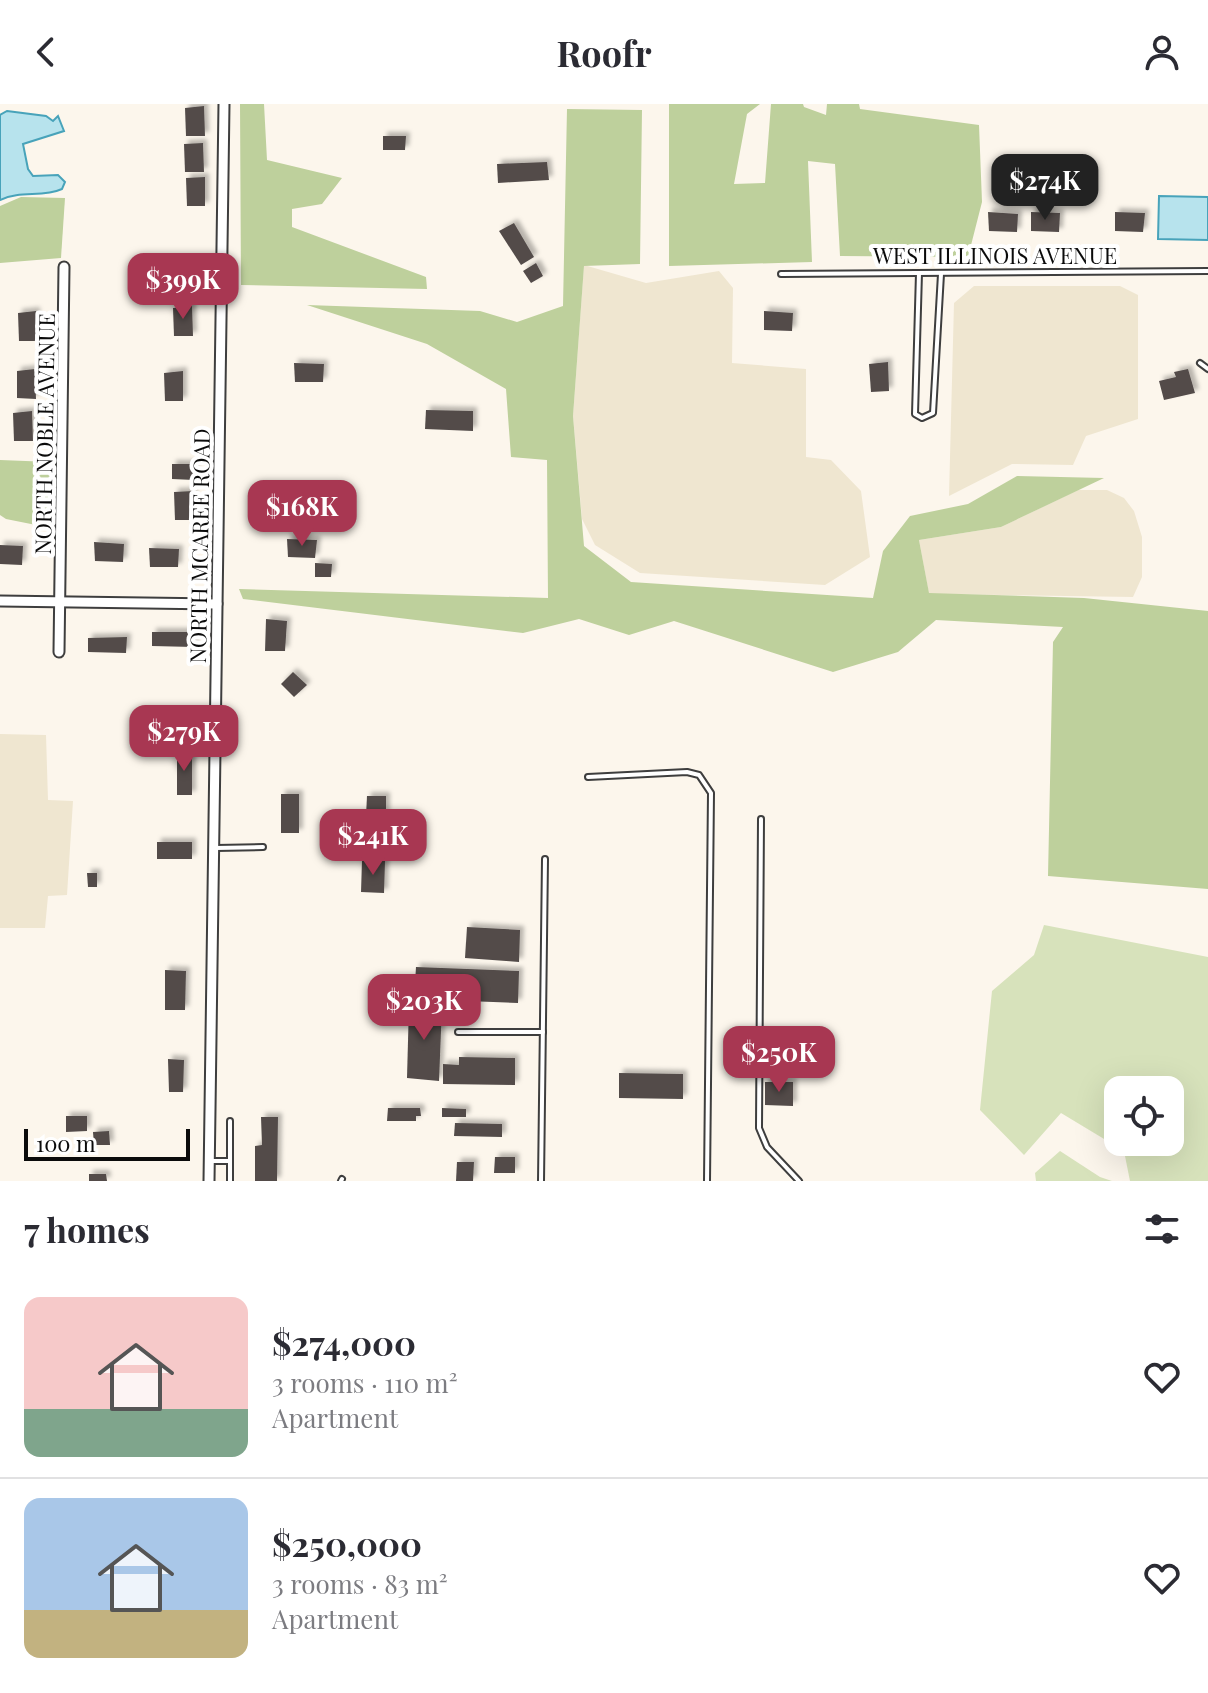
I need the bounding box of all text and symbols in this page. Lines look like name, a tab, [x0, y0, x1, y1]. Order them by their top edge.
text: Roofr	[556, 28, 652, 76]
icon: back	[24, 30, 68, 74]
icon: person	[1140, 30, 1184, 74]
pin: $274K	[989, 154, 1101, 222]
text: $274K	[1009, 162, 1081, 197]
street label: WEST ILLINOIS AVENUE	[872, 240, 1117, 270]
pin: $399K	[127, 253, 239, 321]
text: $399K	[146, 261, 220, 296]
street label: NORTH NOBLE AVENUE	[27, 313, 61, 555]
street label: NORTH MCAREE ROAD	[182, 428, 216, 664]
pin: $168K	[246, 480, 358, 548]
text: $168K	[266, 488, 338, 523]
pin: $279K	[128, 705, 240, 773]
text: $279K	[147, 713, 221, 748]
pin: $241K	[317, 809, 429, 877]
text: $241K	[338, 817, 408, 852]
pin: $203K	[368, 974, 480, 1042]
text: $203K	[386, 982, 462, 1017]
pin: $250K	[723, 1026, 835, 1094]
text: $250K	[741, 1034, 817, 1069]
map controls	[1104, 1076, 1184, 1156]
button: locate	[1104, 1076, 1184, 1156]
scale bar	[24, 1125, 190, 1161]
text: 100 m	[36, 1128, 96, 1158]
text: 7 homes	[24, 1206, 150, 1252]
icon: filters	[1140, 1207, 1184, 1251]
text: $274,000	[272, 1319, 416, 1365]
icon: home	[88, 1329, 184, 1425]
icon: heart	[1140, 1355, 1184, 1399]
text: 3 rooms · 110 m²	[272, 1365, 457, 1400]
text: Apartment	[272, 1400, 398, 1435]
text: $250,000	[272, 1520, 422, 1566]
icon: home	[88, 1530, 184, 1626]
icon: heart	[1140, 1556, 1184, 1600]
text: 3 rooms · 83 m²	[272, 1566, 448, 1601]
text: Apartment	[272, 1601, 398, 1636]

